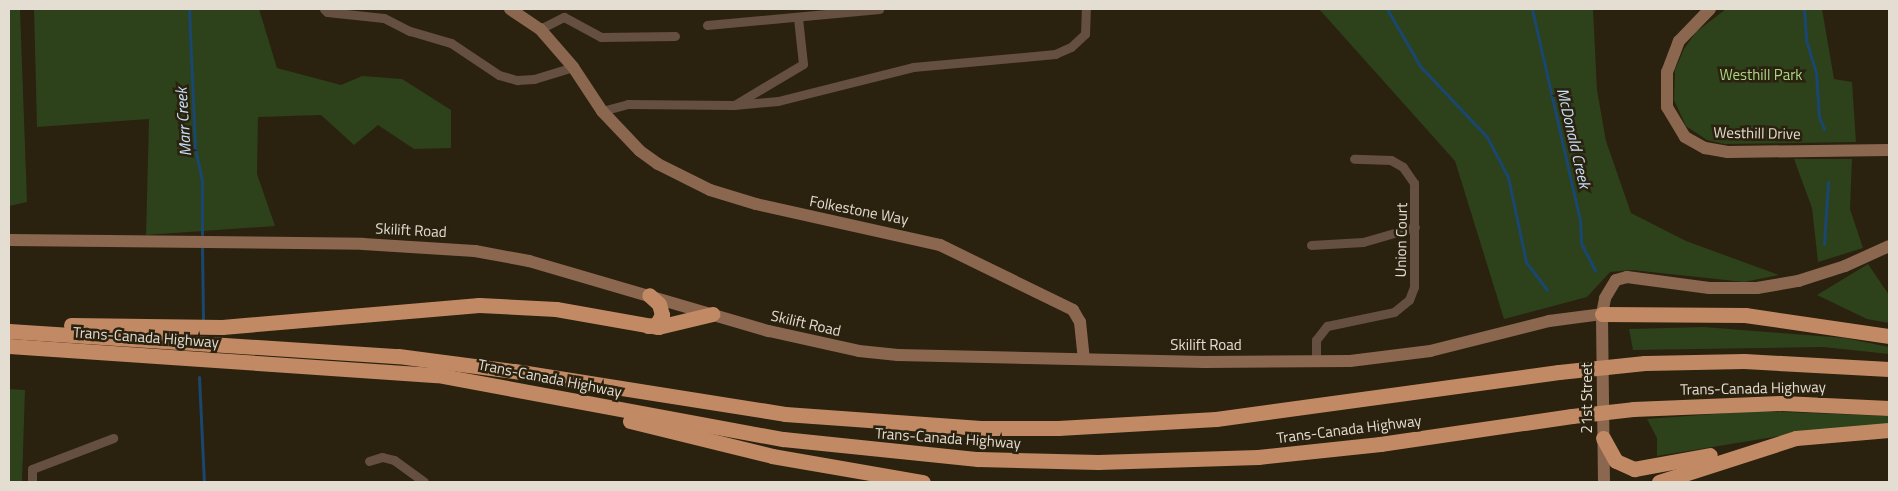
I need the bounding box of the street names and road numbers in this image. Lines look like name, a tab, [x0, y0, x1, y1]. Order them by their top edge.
street label: Westhill Drive	[1713, 123, 1801, 143]
street label: Folkestone Way	[808, 192, 910, 228]
street label: Union Court	[1391, 203, 1411, 277]
street label: Skilift Road	[375, 219, 447, 241]
street label: Skilift Road	[769, 306, 843, 340]
street label: Trans-Canada Highway	[73, 323, 219, 351]
street label: Skilift Road	[1170, 336, 1242, 354]
street label: Trans-Canada Highway	[477, 355, 623, 401]
street label: 21st Street	[1578, 362, 1596, 434]
street label: Trans-Canada Highway	[1680, 378, 1826, 398]
street label: Trans-Canada Highway	[1276, 411, 1422, 447]
street label: Trans-Canada Highway	[875, 424, 1021, 452]

